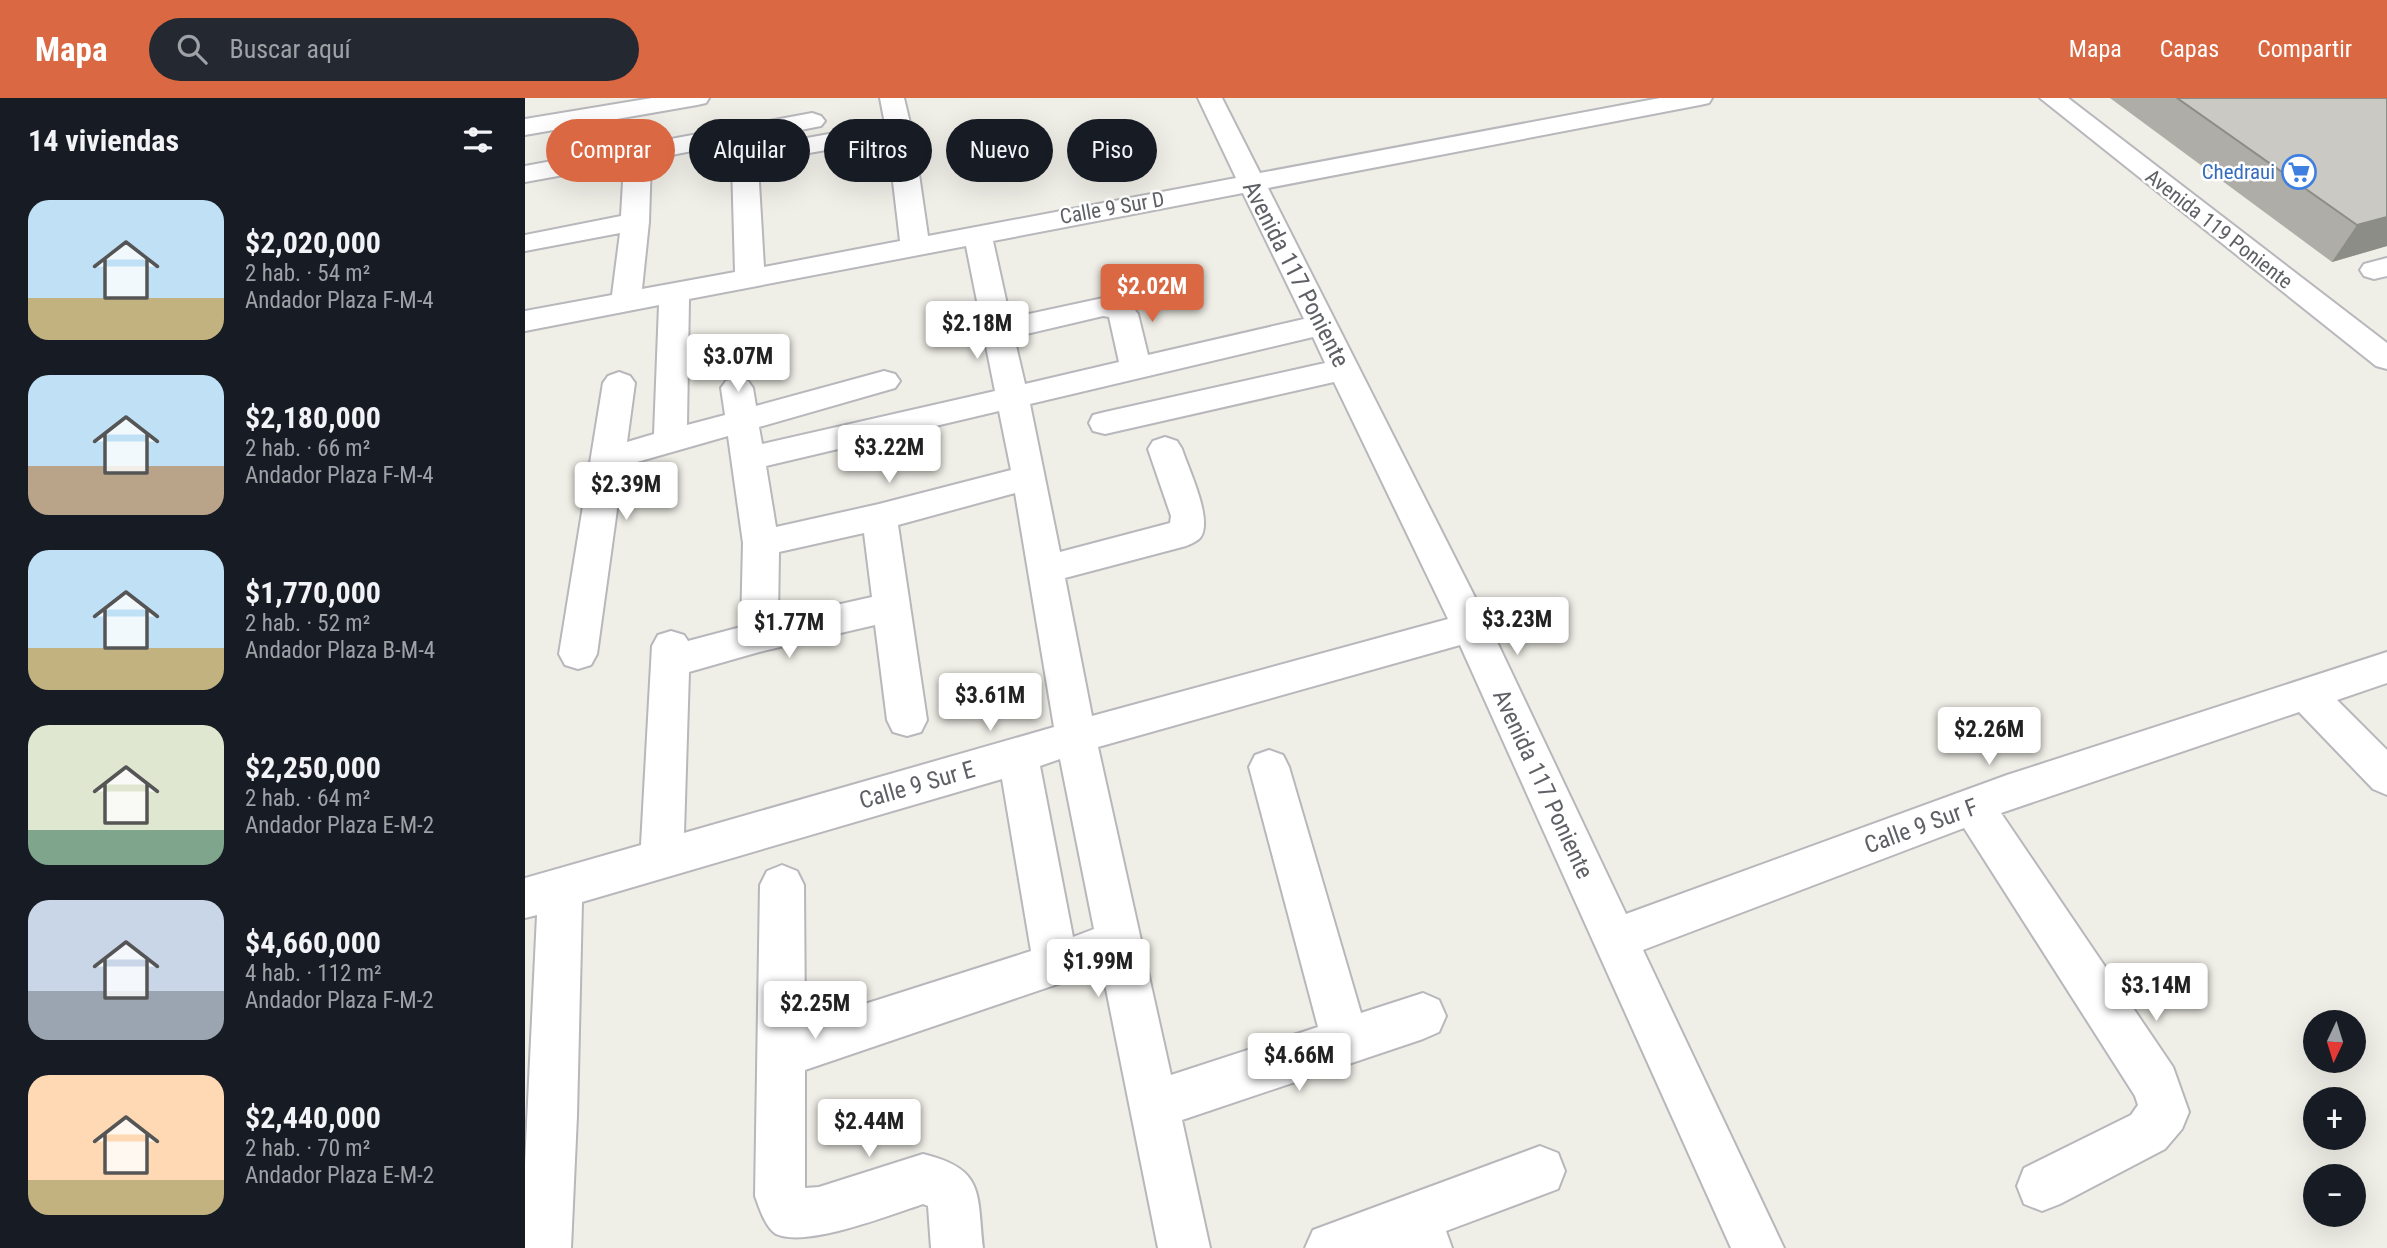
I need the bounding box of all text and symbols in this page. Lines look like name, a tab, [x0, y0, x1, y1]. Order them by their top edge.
search box	[149, 18, 639, 81]
text: Mapa	[35, 30, 107, 69]
icon: search	[173, 30, 211, 68]
text: Buscar aquí	[229, 34, 351, 64]
text: Mapa	[2069, 35, 2122, 63]
text: Capas	[2160, 35, 2219, 63]
text: Compartir	[2257, 35, 2352, 63]
chip: Comprar	[546, 119, 675, 182]
chip: Alquilar	[689, 119, 810, 182]
chip: Filtros	[824, 119, 932, 182]
chip: Nuevo	[946, 119, 1053, 182]
chip: Piso	[1067, 119, 1157, 182]
icon: filters	[459, 121, 497, 159]
text: 14 viviendas	[28, 123, 179, 158]
supermarket icon: Chedraui	[2280, 153, 2318, 191]
place label: Chedraui	[2202, 160, 2275, 184]
street label: Avenida 119 Poniente	[2141, 164, 2297, 294]
street label: Avenida 117 Poniente	[1237, 176, 1355, 372]
street label: Calle 9 Sur D	[1058, 187, 1166, 229]
text: $2,020,000	[245, 225, 381, 260]
icon: home	[84, 228, 168, 312]
text: 2 hab. · 54 m²	[245, 260, 370, 287]
pin: $2.02M	[1095, 264, 1209, 324]
text: $2.02M	[1117, 273, 1187, 300]
text: Andador Plaza F-M-4	[245, 287, 434, 314]
pin: $2.18M	[920, 302, 1034, 361]
text: $2.18M	[942, 310, 1012, 337]
pin: $3.07M	[681, 334, 795, 394]
text: $3.07M	[703, 343, 773, 370]
text: $2,180,000	[245, 400, 381, 435]
icon: home	[84, 403, 168, 487]
pin: $3.22M	[832, 426, 946, 485]
text: $3.22M	[854, 434, 924, 461]
text: 2 hab. · 66 m²	[245, 435, 370, 462]
text: Andador Plaza F-M-4	[245, 462, 434, 489]
pin: $2.39M	[569, 462, 683, 522]
text: $2.39M	[591, 471, 661, 498]
text: $1,770,000	[245, 575, 381, 610]
icon: home	[84, 578, 168, 662]
pin: $3.23M	[1460, 598, 1574, 657]
pin: $1.77M	[732, 601, 846, 660]
text: $3.23M	[1482, 606, 1552, 633]
text: $1.77M	[754, 609, 824, 636]
text: 2 hab. · 52 m²	[245, 610, 370, 637]
text: Andador Plaza B-M-4	[245, 637, 435, 664]
pin: $3.61M	[933, 674, 1047, 733]
text: $3.61M	[955, 682, 1025, 709]
street label: Avenida 117 Poniente	[1487, 685, 1599, 883]
pin: $2.26M	[1932, 708, 2046, 767]
text: $2.26M	[1954, 716, 2024, 743]
text: $2,250,000	[245, 750, 381, 785]
icon: home	[84, 753, 168, 837]
street label: Calle 9 Sur E	[856, 755, 978, 815]
text: 2 hab. · 64 m²	[245, 785, 370, 812]
street label: Calle 9 Sur F	[1860, 793, 1982, 859]
text: Andador Plaza E-M-2	[245, 812, 434, 839]
text: $4,660,000	[245, 925, 381, 960]
icon: home	[84, 928, 168, 1012]
pin: $1.99M	[1041, 940, 1155, 999]
text: $1.99M	[1063, 948, 1133, 975]
text: 4 hab. · 112 m²	[245, 960, 382, 987]
pin: $3.14M	[2099, 964, 2213, 1023]
text: $3.14M	[2121, 972, 2191, 999]
pin: $2.25M	[758, 982, 872, 1041]
text: Andador Plaza F-M-2	[245, 987, 434, 1014]
text: $2.25M	[780, 990, 850, 1017]
north arrow	[2303, 1010, 2366, 1073]
map controls	[2303, 1010, 2366, 1227]
pin: $4.66M	[1242, 1034, 1356, 1093]
text: $4.66M	[1264, 1042, 1334, 1069]
button: +	[2303, 1087, 2366, 1150]
text: $2,440,000	[245, 1100, 381, 1135]
pin: $2.44M	[812, 1100, 926, 1159]
icon: home	[84, 1103, 168, 1187]
text: $2.44M	[834, 1108, 904, 1135]
text: 2 hab. · 70 m²	[245, 1135, 370, 1162]
text: Andador Plaza E-M-2	[245, 1162, 434, 1189]
button: −	[2303, 1164, 2366, 1227]

